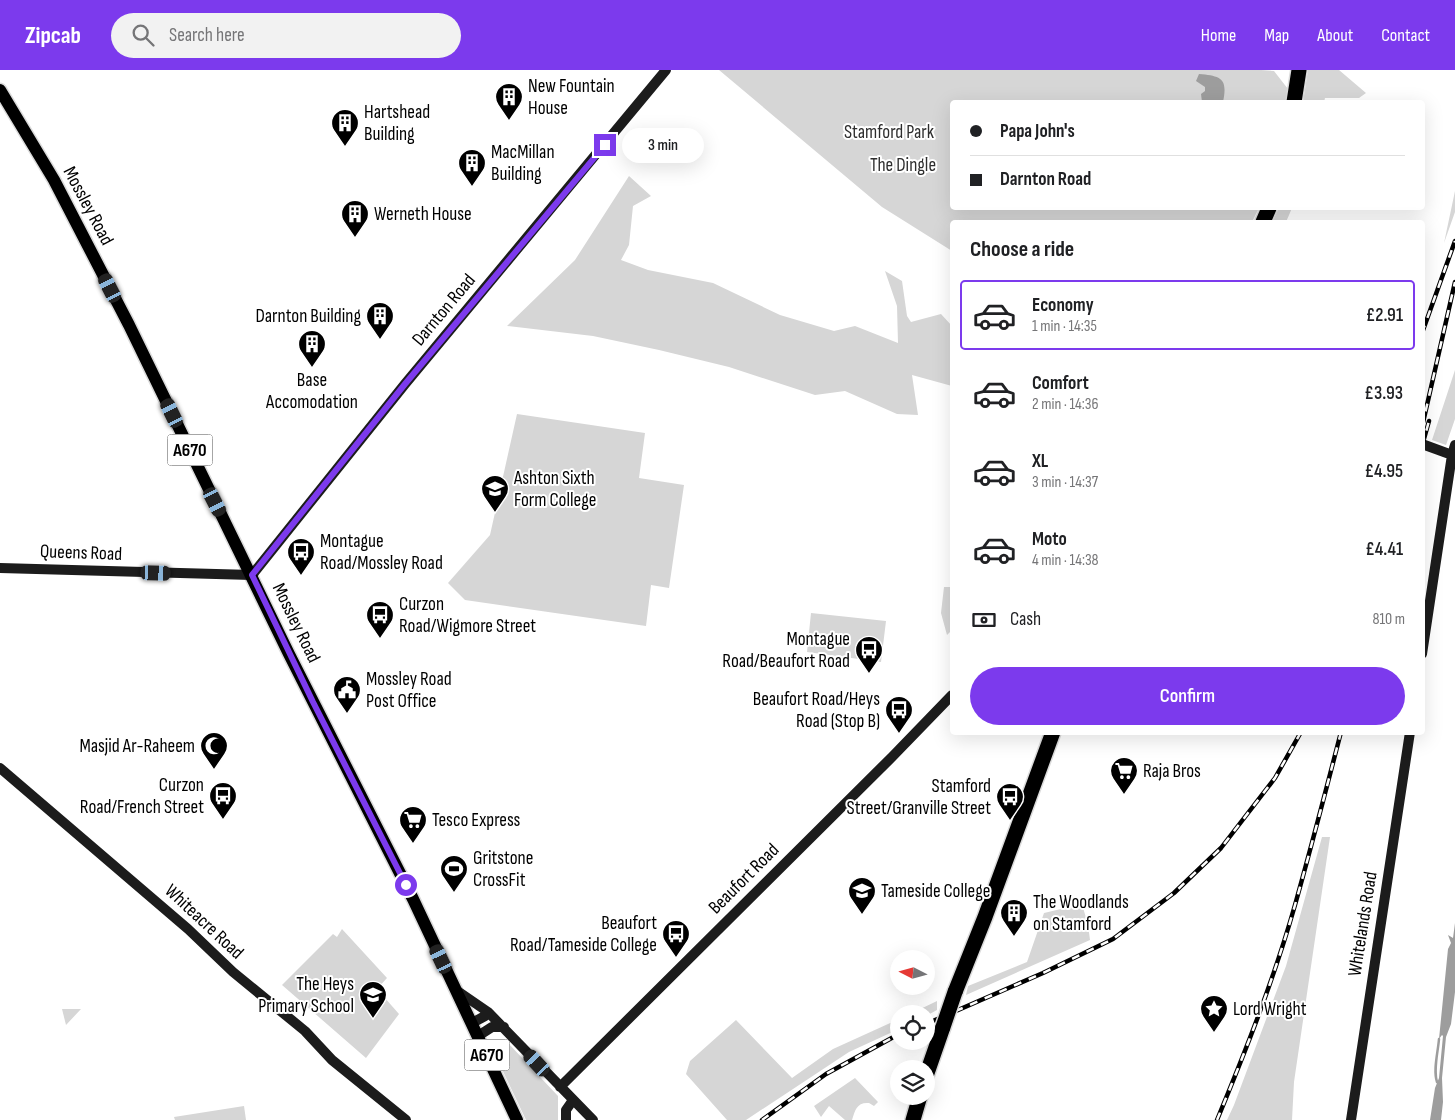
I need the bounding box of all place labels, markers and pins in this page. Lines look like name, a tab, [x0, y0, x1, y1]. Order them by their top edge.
place label: New Fountain House	[528, 75, 615, 120]
building icon: New Fountain House	[494, 82, 524, 121]
place label: Hartshead Building	[364, 101, 430, 146]
building icon: Hartshead Building	[330, 108, 360, 147]
place label: MacMillan Building	[491, 141, 555, 186]
building icon: MacMillan Building	[457, 148, 487, 187]
building icon: Werneth House	[340, 199, 370, 238]
place label: Werneth House	[374, 203, 472, 226]
building icon: Darnton Building	[365, 301, 395, 340]
place label: Darnton Building	[255, 305, 361, 328]
building icon: Base Accomodation	[297, 329, 327, 368]
place label: Base Accomodation	[265, 369, 358, 414]
place label: Ashton Sixth Form College	[513, 467, 596, 512]
school or university icon: Ashton Sixth Form College	[480, 474, 510, 513]
place label: Montague Road/Mossley Road	[320, 530, 443, 575]
bus stop icon: Montague Road/Mossley Road	[286, 537, 316, 576]
place label: Curzon Road/Wigmore Street	[399, 593, 536, 638]
bus stop icon: Curzon Road/Wigmore Street	[365, 600, 395, 639]
place label: Montague Road/Beaufort Road	[722, 628, 850, 673]
bus stop icon: Montague Road/Beaufort Road	[854, 635, 884, 674]
place label: Mossley Road Post Office	[366, 668, 452, 713]
public building icon: Mossley Road Post Office	[332, 675, 362, 714]
place label: Beaufort Road/Heys Road (Stop B)	[753, 688, 880, 733]
bus stop icon: Beaufort Road/Heys Road (Stop B)	[884, 695, 914, 734]
mosque icon: Masjid Ar-Raheem	[199, 731, 229, 770]
place label: Masjid Ar-Raheem	[79, 735, 195, 758]
supermarket icon: Raja Bros	[1109, 756, 1139, 795]
place label: Raja Bros	[1143, 760, 1201, 783]
place label: Curzon Road/French Street	[80, 774, 204, 819]
place label: Stamford Street/Granville Street	[847, 775, 991, 820]
bus stop icon: Curzon Road/French Street	[208, 781, 238, 820]
bus stop icon: Stamford Street/Granville Street	[995, 782, 1025, 821]
supermarket icon: Tesco Express	[398, 805, 428, 844]
place label: Tesco Express	[432, 809, 521, 832]
place label: Gritstone CrossFit	[473, 847, 533, 892]
sports icon: Gritstone CrossFit	[439, 854, 469, 893]
school or university icon: Tameside College	[847, 876, 877, 915]
place label: Tameside College	[881, 880, 990, 903]
place label: The Woodlands on Stamford	[1033, 891, 1129, 936]
building icon: The Woodlands on Stamford	[999, 898, 1029, 937]
place label: Beaufort Road/Tameside College	[510, 912, 657, 957]
bus stop icon: Beaufort Road/Tameside College	[661, 919, 691, 958]
place label: The Heys Primary School	[258, 973, 354, 1018]
school or university icon: The Heys Primary School	[358, 980, 388, 1019]
place icon: Lord Wright	[1199, 994, 1229, 1033]
place label: Lord Wright	[1233, 998, 1307, 1021]

